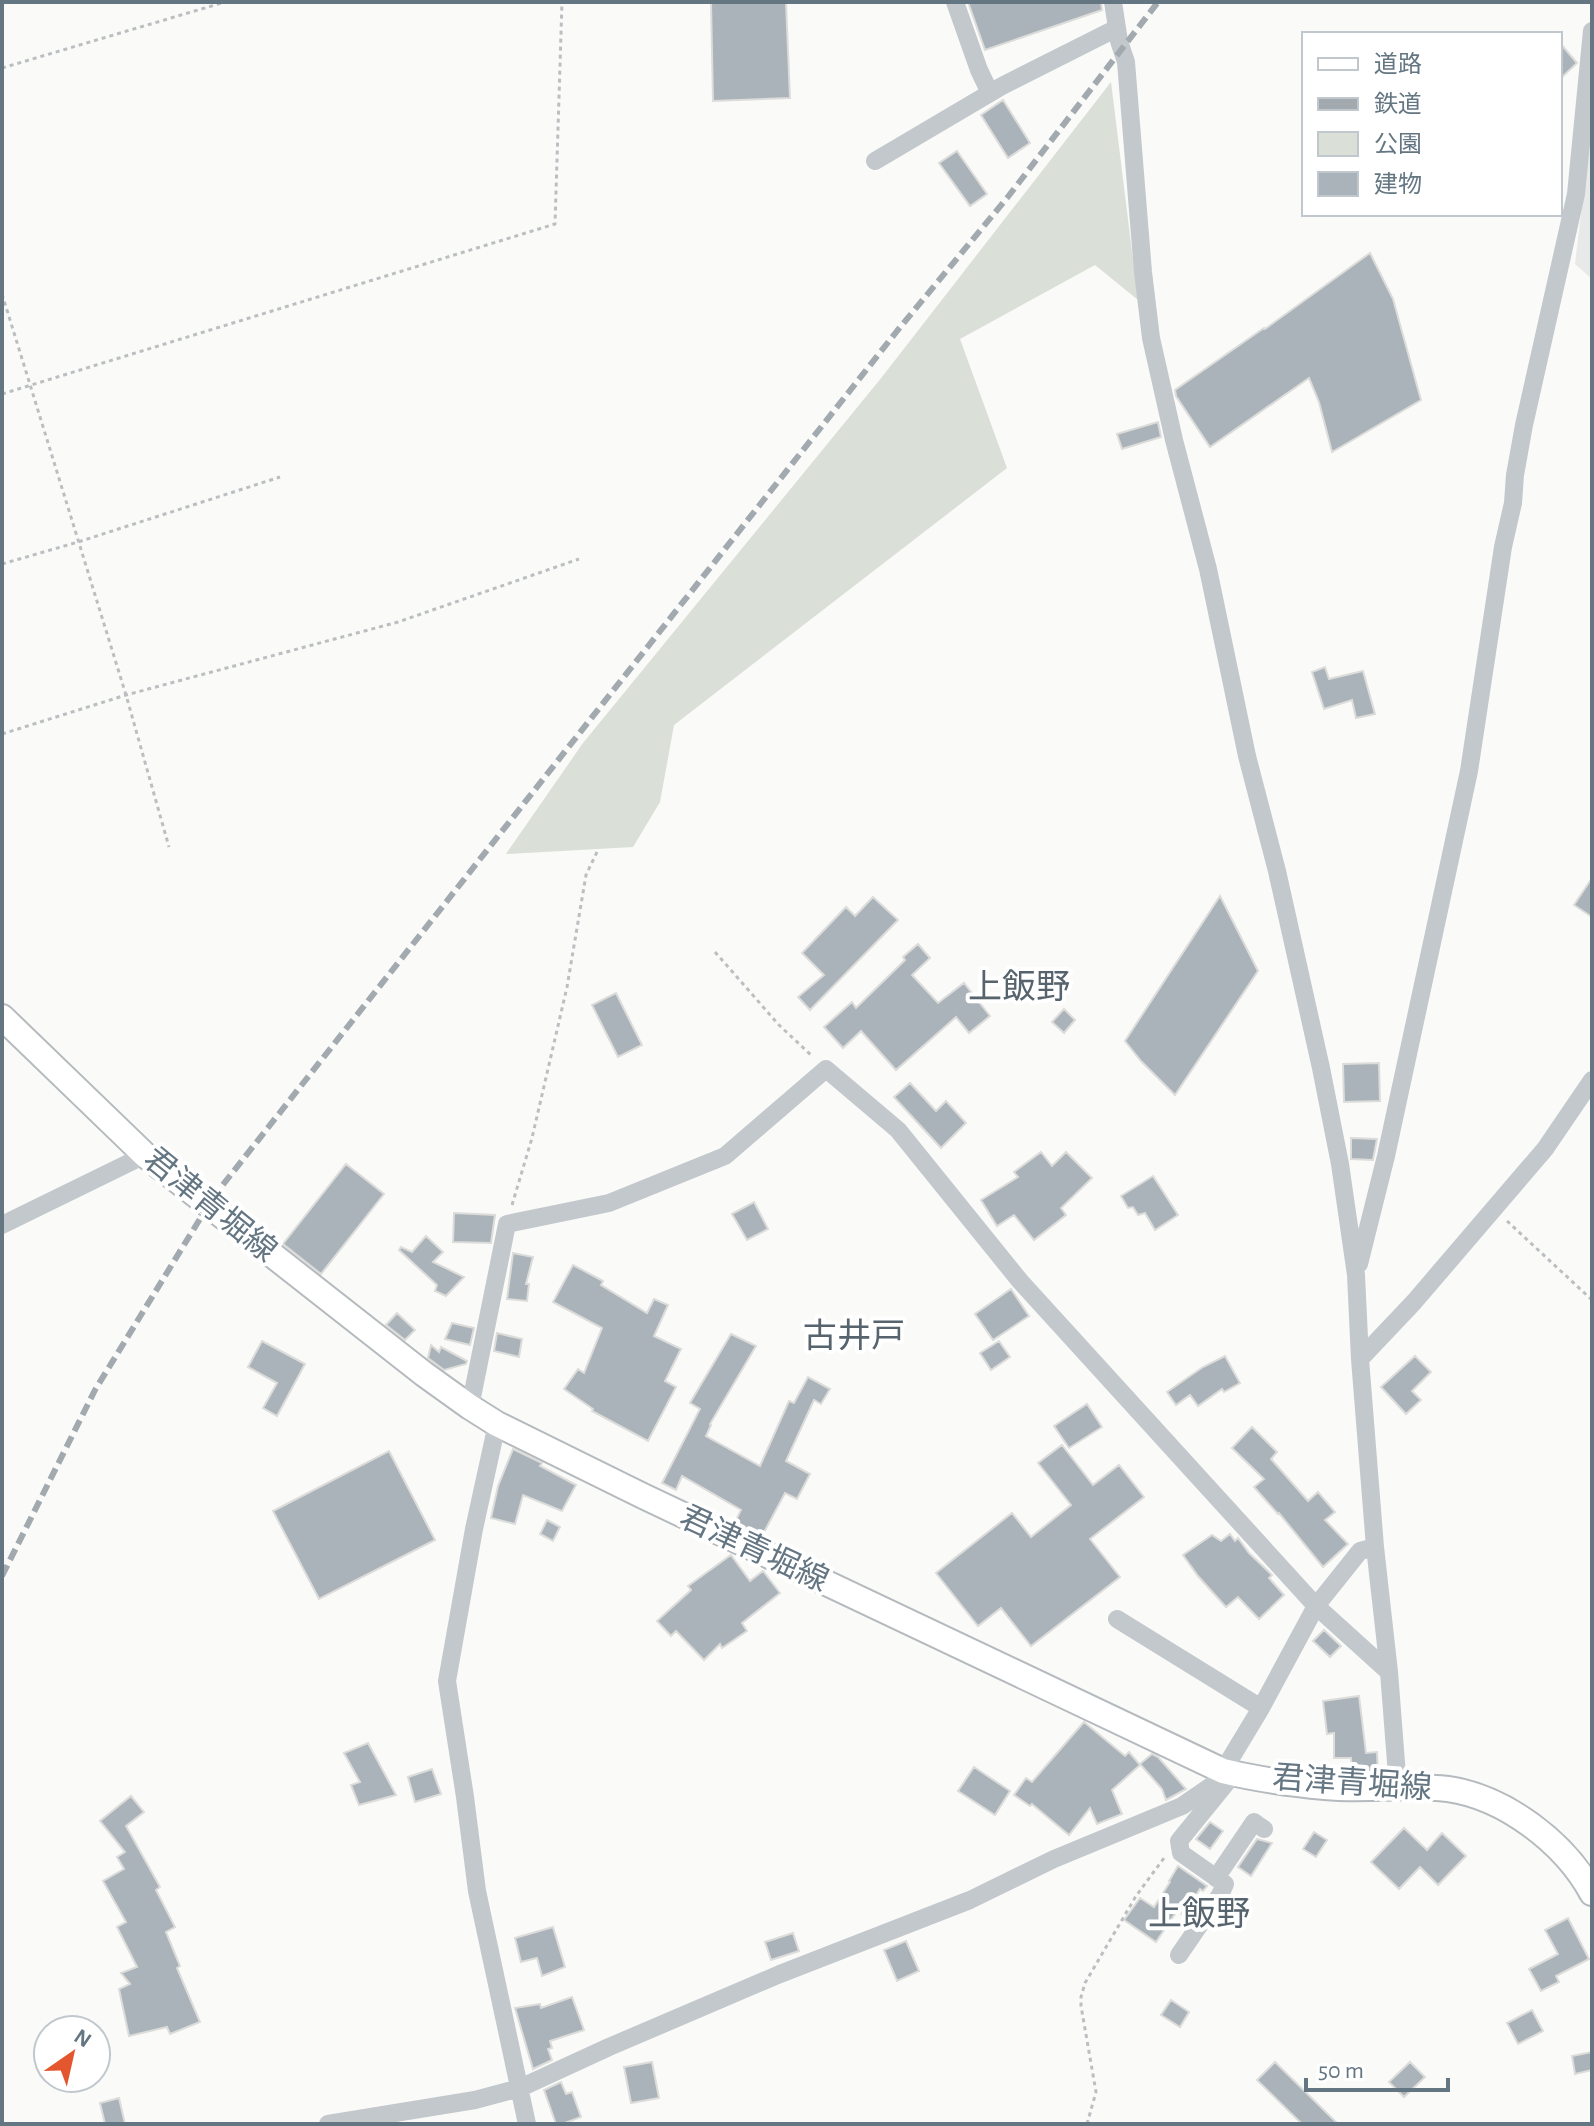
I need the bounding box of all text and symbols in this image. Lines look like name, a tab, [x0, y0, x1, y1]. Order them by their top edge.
legend	[1302, 32, 1562, 216]
text: 道路	[1374, 51, 1422, 77]
text: 鉄道	[1374, 91, 1422, 117]
text: 公園	[1374, 132, 1422, 157]
text: 建物	[1374, 172, 1422, 197]
district label: 上飯野	[968, 969, 1070, 1005]
street label: 君津青堀線	[138, 1141, 284, 1268]
district label: 古井戸	[803, 1318, 905, 1354]
street label: 君津青堀線	[675, 1499, 834, 1597]
street label: 君津青堀線	[1271, 1759, 1433, 1805]
district label: 上飯野	[1148, 1896, 1250, 1932]
north arrow	[32, 2014, 112, 2094]
text: N	[70, 2025, 95, 2052]
scale bar	[1306, 2042, 1448, 2092]
text: 50 m	[1318, 2059, 1364, 2083]

